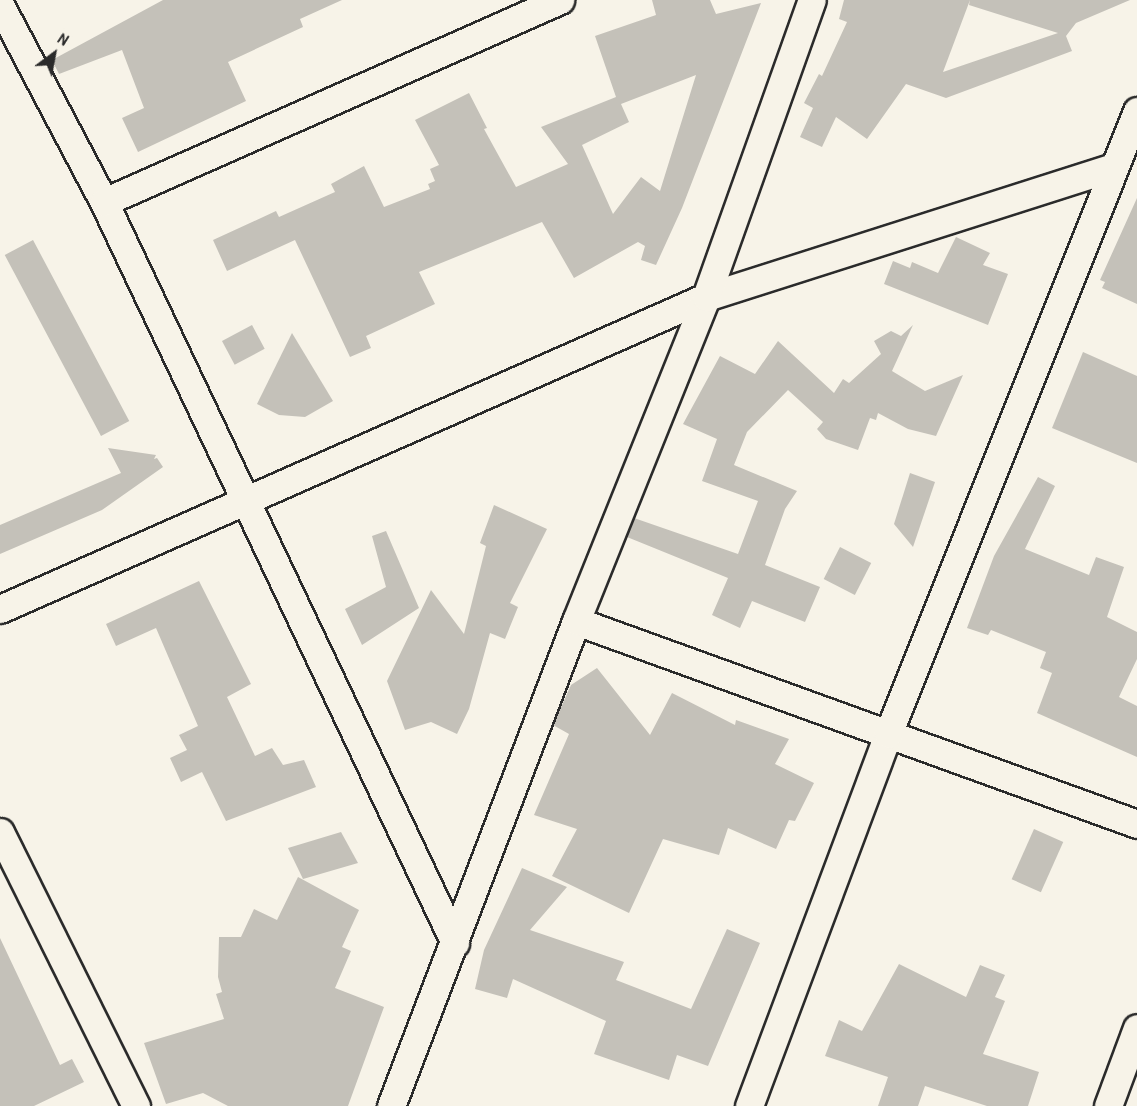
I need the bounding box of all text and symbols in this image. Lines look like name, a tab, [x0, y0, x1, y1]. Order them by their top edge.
north arrow	[24, 24, 84, 84]
text: N	[54, 27, 73, 50]

